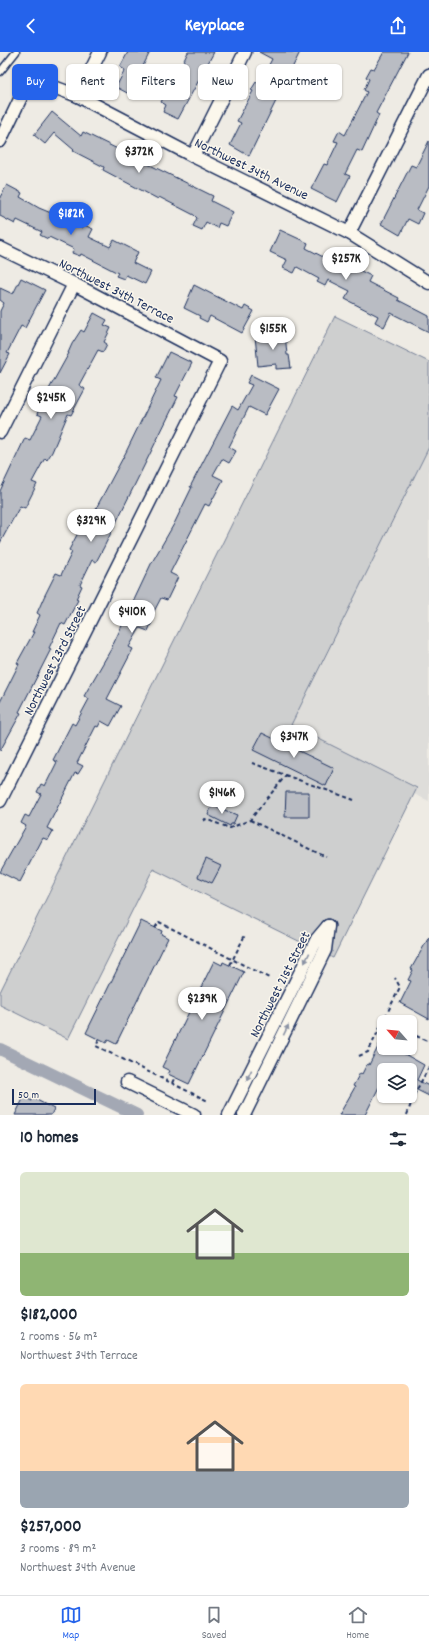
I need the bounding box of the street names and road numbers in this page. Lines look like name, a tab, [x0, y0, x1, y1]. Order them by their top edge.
street label: Northwest 34th Avenue	[191, 134, 311, 206]
street label: Northwest 34th Terrace	[55, 254, 177, 329]
street label: Northwest 23rd Street	[19, 603, 92, 719]
street label: Northwest 21st Street	[245, 928, 316, 1042]

